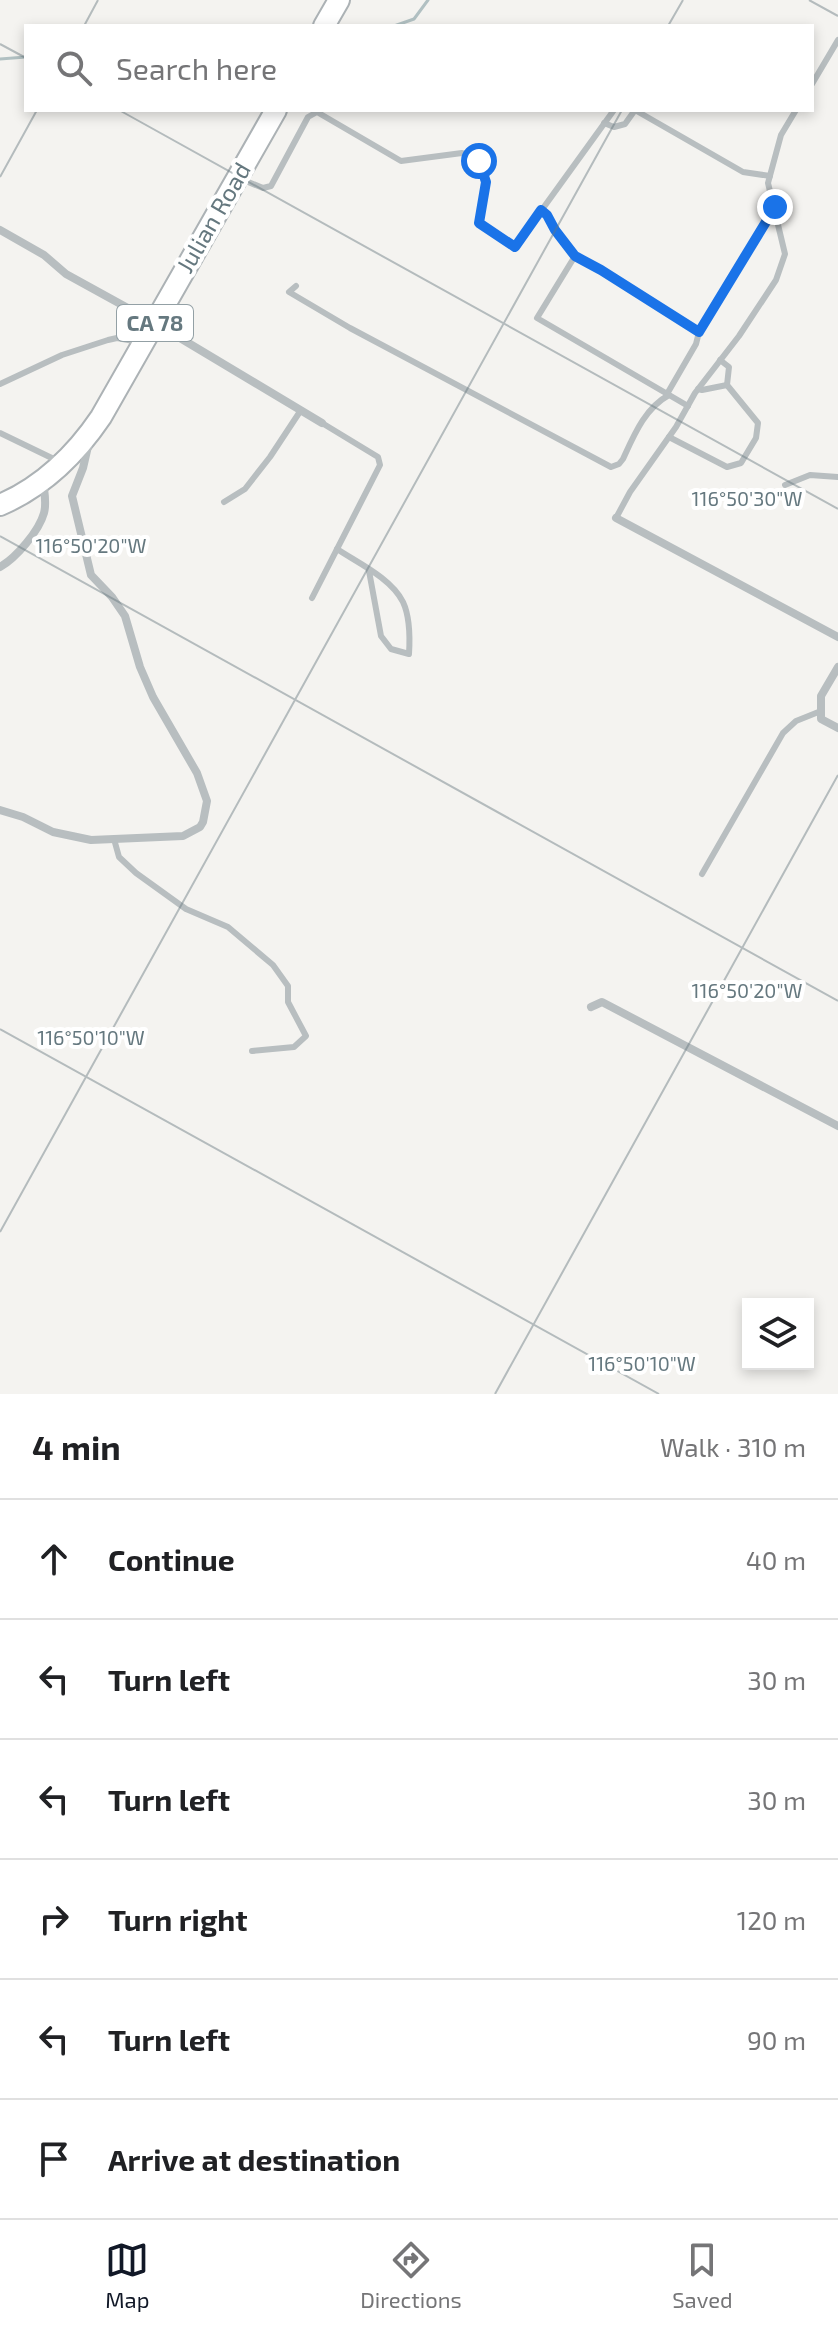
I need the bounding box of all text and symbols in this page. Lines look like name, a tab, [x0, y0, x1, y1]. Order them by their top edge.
search box	[24, 24, 814, 112]
icon: search	[52, 46, 96, 90]
text: Search here	[116, 50, 277, 86]
route start	[461, 143, 497, 179]
street label: Julian Road	[169, 157, 256, 278]
route end	[757, 189, 793, 225]
road number: CA 78	[117, 305, 193, 341]
text: 116°50'30"W	[692, 486, 802, 510]
text: 116°50'20"W	[36, 533, 146, 557]
text: 116°50'20"W	[692, 978, 802, 1002]
text: 116°50'10"W	[37, 1025, 145, 1049]
map controls	[742, 1298, 814, 1370]
button: layers	[742, 1298, 814, 1370]
text: 116°50'10"W	[588, 1351, 696, 1375]
text: 4 min	[32, 1426, 121, 1467]
text: Walk · 310 m	[660, 1431, 806, 1462]
icon: ahead	[32, 1537, 76, 1581]
text: Continue	[108, 1541, 235, 1577]
text: 40 m	[746, 1544, 806, 1575]
icon: left	[32, 1657, 76, 1701]
text: Turn left	[108, 1661, 230, 1697]
text: 30 m	[747, 1664, 806, 1695]
icon: left	[32, 1777, 76, 1821]
text: Turn left	[108, 1781, 230, 1817]
text: 30 m	[747, 1784, 806, 1815]
icon: right	[32, 1897, 76, 1941]
text: Turn right	[108, 1901, 248, 1937]
text: 120 m	[737, 1904, 806, 1935]
icon: left	[32, 2017, 76, 2061]
text: Turn left	[108, 2021, 230, 2057]
text: 90 m	[747, 2024, 806, 2055]
icon: arrive	[32, 2137, 76, 2181]
text: Arrive at destination	[108, 2141, 400, 2177]
tab: Map	[105, 2238, 149, 2312]
tab: Directions	[360, 2238, 462, 2312]
tab: Saved	[672, 2238, 733, 2312]

